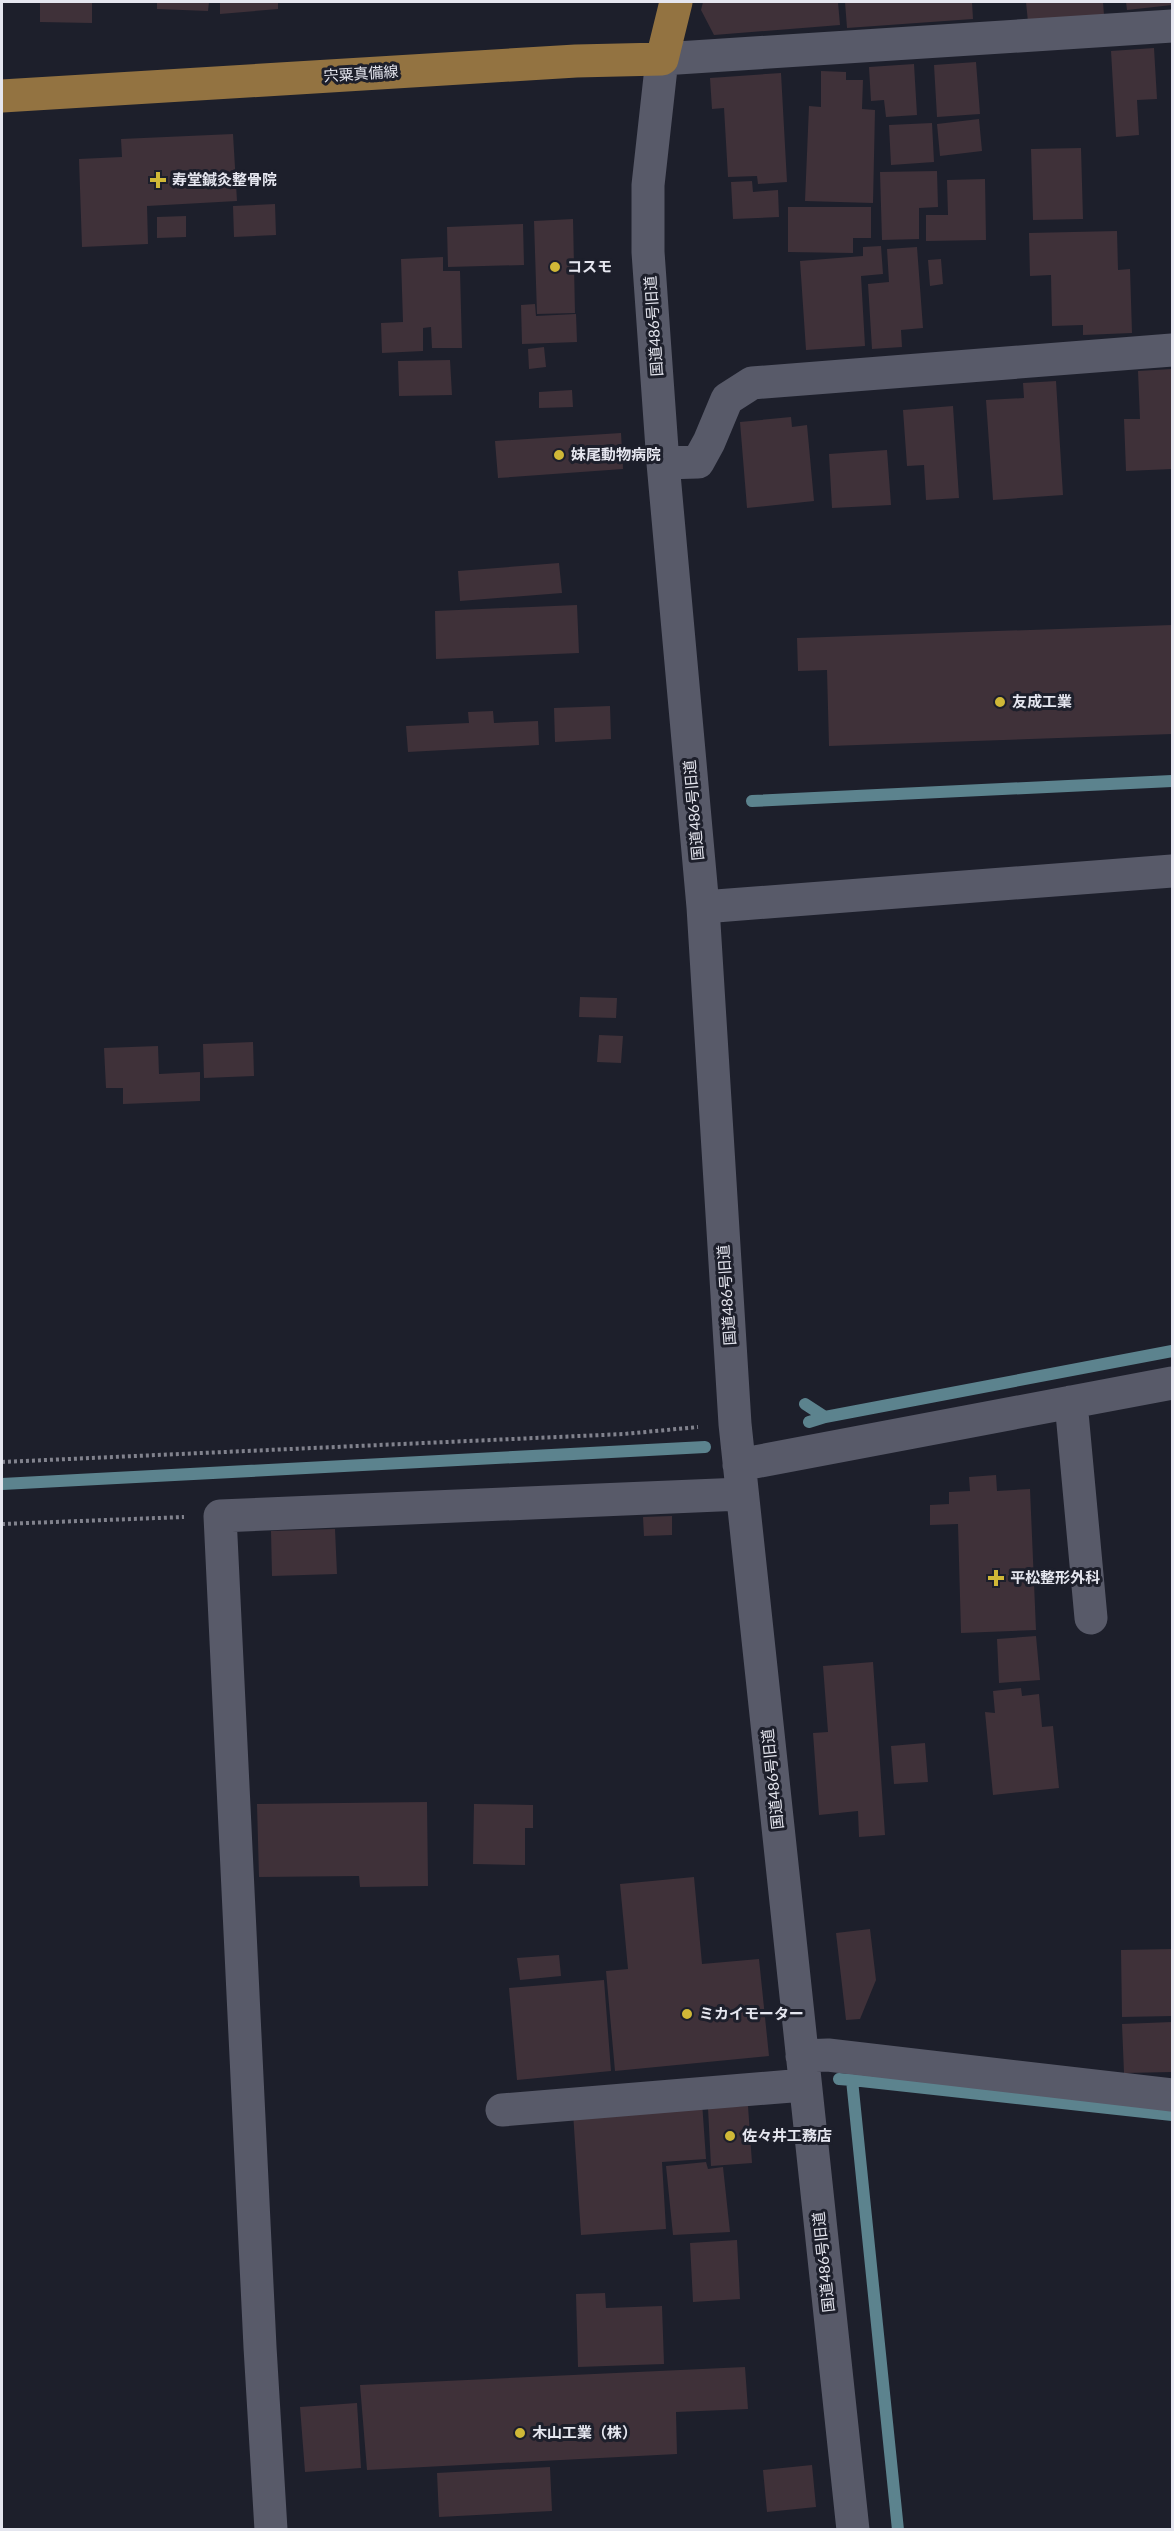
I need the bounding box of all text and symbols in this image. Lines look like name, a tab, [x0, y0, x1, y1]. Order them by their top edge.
street label: 宍粟真備線	[323, 61, 399, 85]
place label: 寿堂鍼灸整骨院	[172, 170, 277, 188]
marker: 寿堂鍼灸整骨院	[149, 171, 167, 189]
place label: コスモ	[567, 257, 612, 275]
marker: コスモ	[548, 260, 562, 274]
street label: 国道486号旧道	[640, 275, 666, 377]
place label: 妹尾動物病院	[571, 445, 661, 463]
marker: 妹尾動物病院	[552, 448, 566, 462]
place label: 友成工業	[1012, 692, 1072, 710]
marker: 友成工業	[993, 695, 1007, 709]
street label: 国道486号旧道	[680, 759, 706, 861]
street label: 国道486号旧道	[713, 1244, 739, 1346]
place label: 平松整形外科	[1010, 1568, 1100, 1586]
marker: 平松整形外科	[987, 1569, 1005, 1587]
street label: 国道486号旧道	[758, 1728, 786, 1830]
place label: ミカイモーター	[699, 2004, 804, 2022]
marker: ミカイモーター	[680, 2007, 694, 2021]
place label: 佐々井工務店	[742, 2126, 832, 2144]
marker: 佐々井工務店	[723, 2129, 737, 2143]
street label: 国道486号旧道	[809, 2211, 837, 2313]
place label: 木山工業（株）	[532, 2423, 637, 2441]
marker: 木山工業（株）	[513, 2426, 527, 2440]

